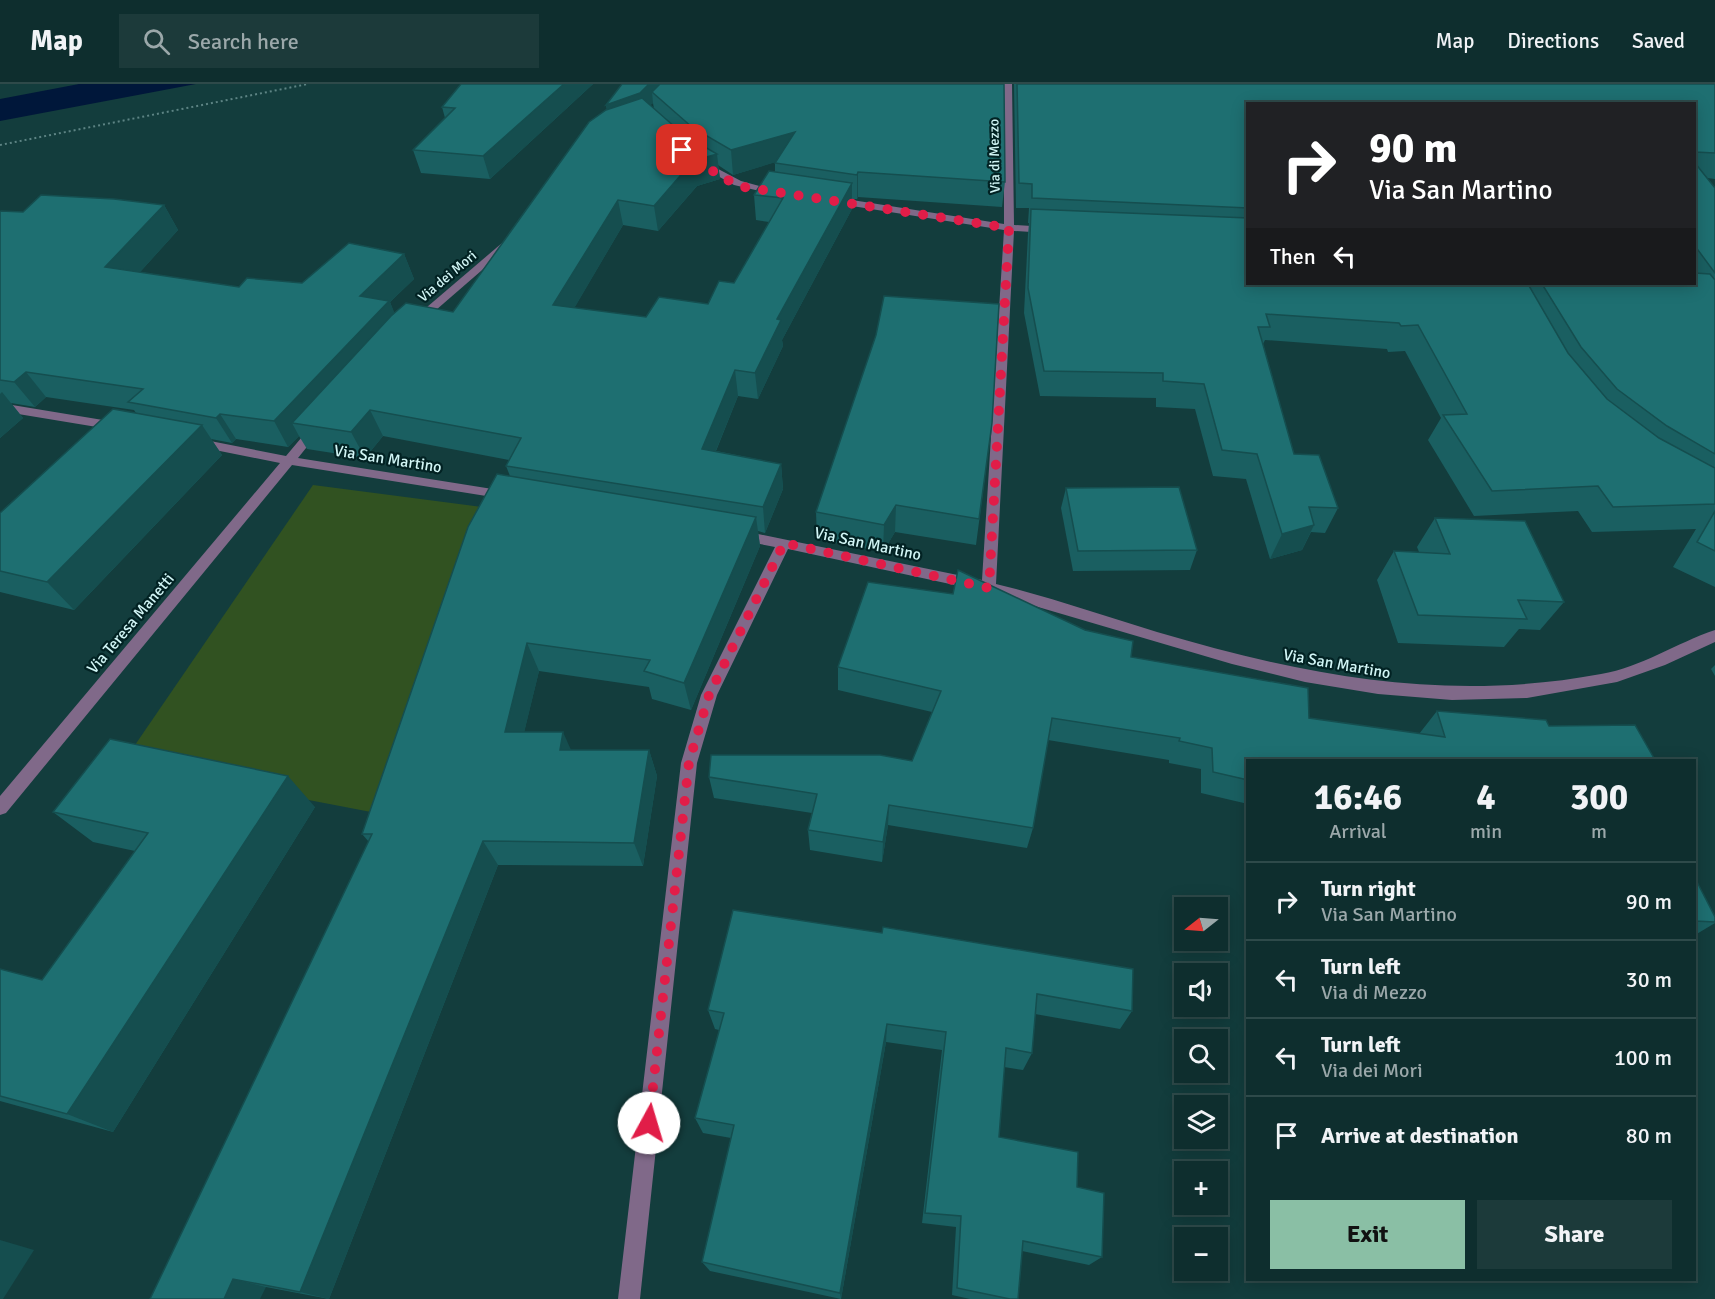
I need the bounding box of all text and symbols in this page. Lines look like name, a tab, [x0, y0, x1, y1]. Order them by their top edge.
search box	[119, 14, 539, 68]
text: Map	[30, 24, 83, 58]
icon: search	[140, 25, 173, 58]
text: Search here	[188, 28, 299, 55]
text: Map	[1436, 28, 1474, 54]
text: Directions	[1507, 28, 1599, 54]
text: Saved	[1632, 28, 1685, 54]
street label: Via di Mezzo	[985, 119, 1004, 193]
text: 90 m	[1369, 123, 1458, 174]
pin	[656, 124, 707, 175]
icon: right	[1270, 126, 1348, 204]
icon: arrive	[665, 133, 698, 166]
text: Via San Martino	[1369, 174, 1553, 207]
icon: left	[1328, 240, 1361, 273]
text: Then	[1270, 243, 1316, 270]
street label: Via dei Mori	[415, 247, 480, 306]
street label: Via San Martino	[333, 441, 443, 477]
street label: Via San Martino	[813, 523, 923, 565]
street label: Via Teresa Manetti	[83, 569, 179, 678]
street label: Via San Martino	[1282, 645, 1392, 683]
text: 16:46	[1314, 775, 1402, 820]
text: 4	[1476, 775, 1496, 820]
text: 300	[1570, 775, 1628, 820]
text: Arrival	[1329, 819, 1387, 844]
text: min	[1470, 819, 1502, 844]
text: m	[1591, 819, 1607, 844]
text: Turn right	[1321, 875, 1416, 902]
icon: right	[1270, 885, 1303, 918]
text: 90 m	[1626, 888, 1672, 915]
north arrow	[1174, 897, 1228, 951]
map controls	[1174, 897, 1228, 1281]
text: Via San Martino	[1321, 902, 1457, 927]
text: Turn left	[1321, 953, 1401, 980]
button: sound	[1174, 963, 1228, 1017]
icon: left	[1270, 963, 1303, 996]
text: 30 m	[1626, 966, 1672, 993]
text: Via di Mezzo	[1321, 980, 1427, 1005]
button: search	[1174, 1029, 1228, 1083]
text: Turn left	[1321, 1031, 1401, 1058]
icon: left	[1270, 1041, 1303, 1074]
text: 100 m	[1614, 1044, 1672, 1071]
text: Via dei Mori	[1321, 1058, 1423, 1083]
position arrow	[617, 1091, 681, 1155]
button: layers	[1174, 1095, 1228, 1149]
icon: arrive	[1270, 1119, 1303, 1152]
text: Arrive at destination	[1321, 1122, 1518, 1149]
text: 80 m	[1626, 1122, 1672, 1149]
button: +	[1174, 1161, 1228, 1215]
button: Exit	[1270, 1200, 1465, 1269]
button: Share	[1477, 1200, 1672, 1269]
button: −	[1174, 1227, 1228, 1281]

